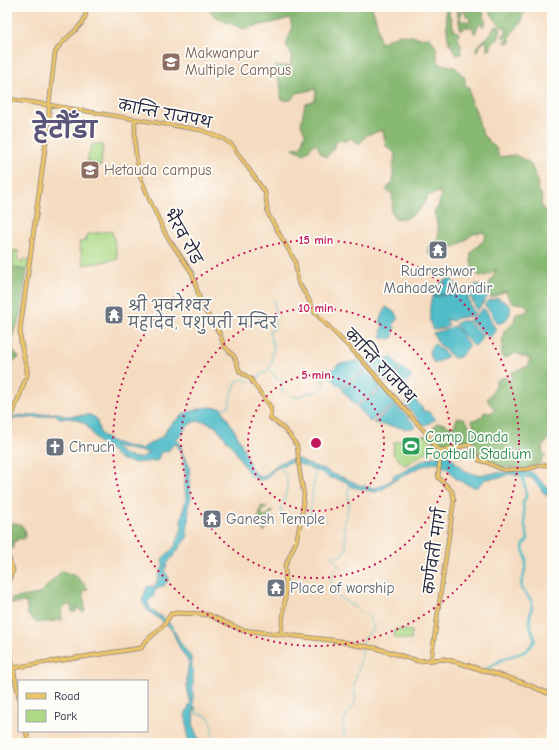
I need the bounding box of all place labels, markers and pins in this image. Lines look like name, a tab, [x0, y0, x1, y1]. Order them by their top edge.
place label: Makwanpur Multiple Campus	[185, 44, 291, 79]
school or university icon: Makwanpur Multiple Campus	[160, 51, 182, 73]
school or university icon: Hetauda campus	[79, 159, 101, 181]
place label: Hetauda campus	[104, 161, 212, 179]
temple icon: Rudreshwor Mahadev Mandir	[427, 239, 449, 261]
place label: Rudreshwor Mahadev Mandir	[384, 262, 492, 297]
place label: श्री भुवनेश्वर महादेव, पशुपती मन्दिर	[127, 292, 278, 334]
temple icon: श्री भुवनेश्वर महादेव, पशुपती मन्दिर	[103, 304, 125, 326]
place label: Camp Danda Football Stadium	[425, 428, 531, 463]
sports icon: Camp Danda Football Stadium	[400, 435, 422, 457]
church icon: Chruch	[44, 436, 66, 458]
centre of rings	[309, 436, 323, 450]
place label: Chruch	[69, 438, 115, 456]
temple icon: Ganesh Temple	[201, 508, 223, 530]
place label: Ganesh Temple	[226, 510, 325, 528]
temple icon: Place of worship	[265, 577, 287, 599]
place label: Place of worship	[290, 579, 395, 597]

